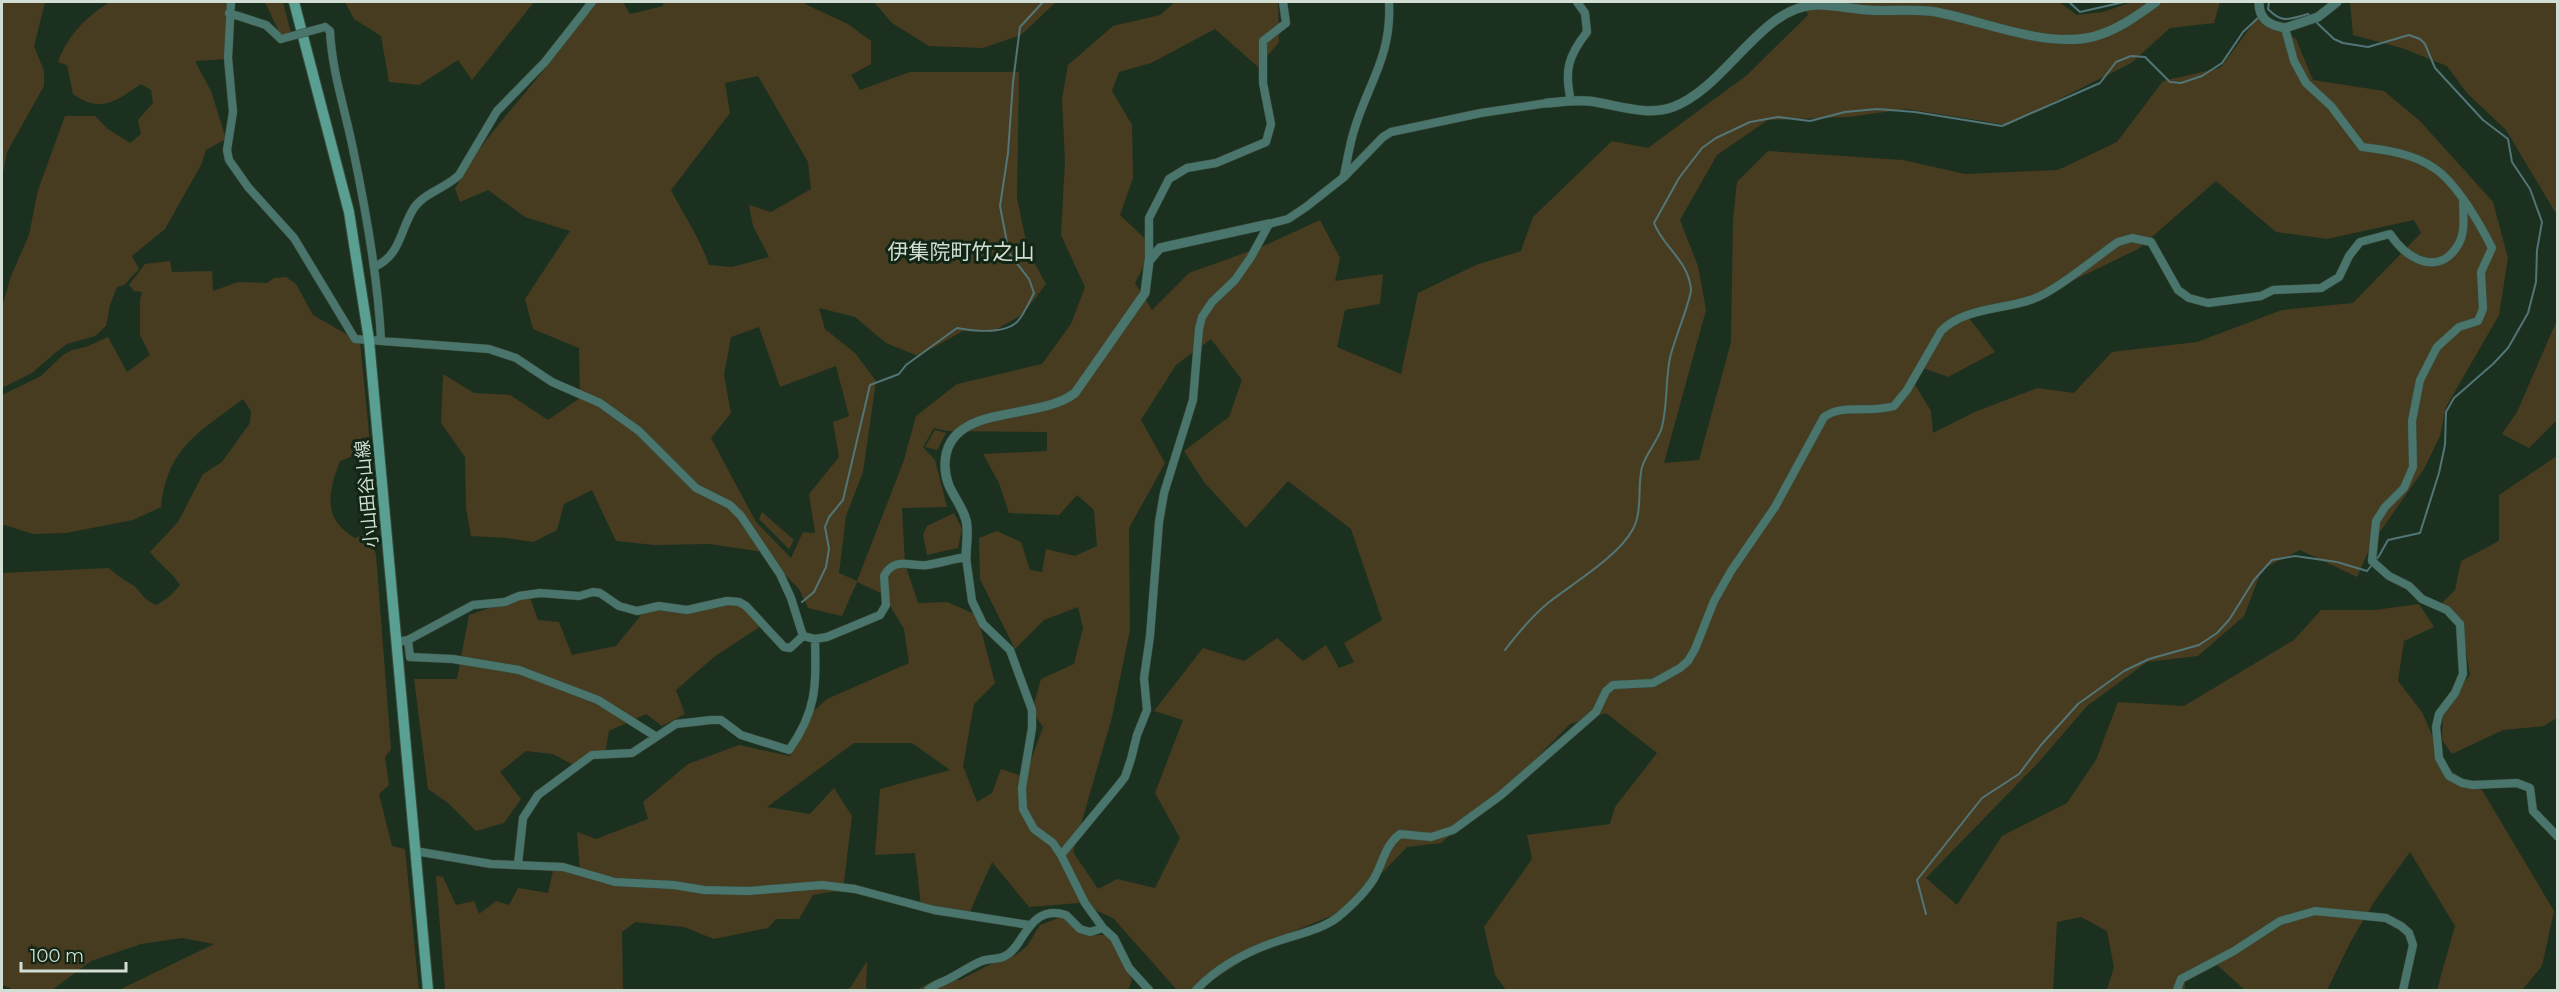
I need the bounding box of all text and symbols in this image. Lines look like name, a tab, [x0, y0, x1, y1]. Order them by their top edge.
district label: 伊集院町竹之山	[888, 239, 1035, 264]
street label: 小山田谷山線	[351, 439, 383, 549]
scale bar	[21, 935, 126, 973]
text: 100 m	[30, 945, 84, 967]

